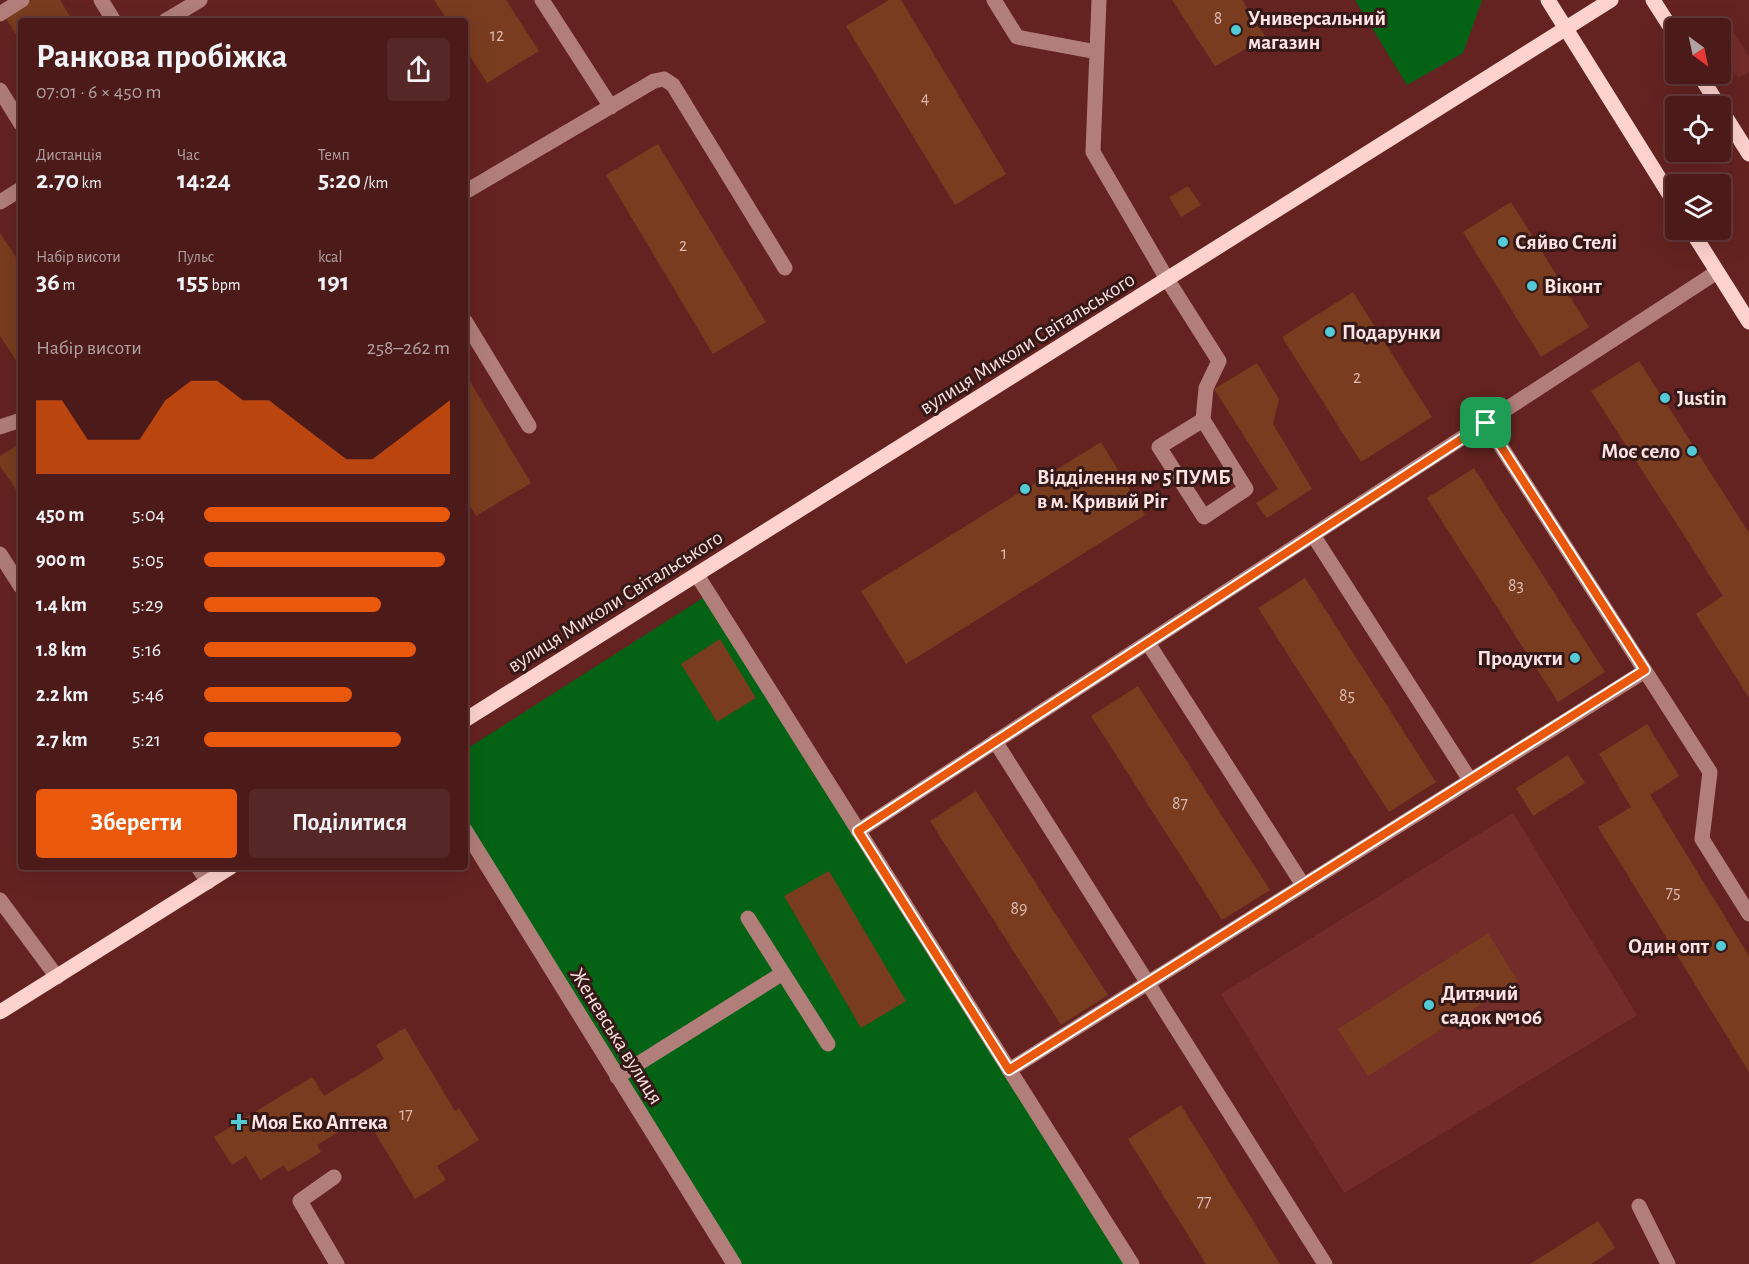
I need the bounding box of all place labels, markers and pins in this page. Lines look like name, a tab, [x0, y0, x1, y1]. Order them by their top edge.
place label: Универсальний магазин	[1248, 8, 1386, 53]
marker: Универсальний магазин	[1229, 23, 1243, 37]
place label: Сяйво Стелі	[1515, 232, 1617, 253]
marker: Сяйво Стелі	[1496, 235, 1510, 249]
place label: Віконт	[1544, 276, 1602, 297]
marker: Віконт	[1525, 279, 1539, 293]
place label: Подарунки	[1342, 322, 1441, 343]
marker: Подарунки	[1323, 325, 1337, 339]
place label: Justin	[1677, 388, 1727, 409]
marker: Justin	[1658, 391, 1672, 405]
pin	[1460, 397, 1511, 448]
place label: Моє село	[1601, 441, 1680, 462]
marker: Моє село	[1685, 444, 1699, 458]
place label: Відділення № 5 ПУМБ в м. Кривий Ріг	[1037, 467, 1231, 512]
marker: Відділення № 5 ПУМБ в м. Кривий Ріг	[1018, 482, 1032, 496]
place label: Продукти	[1477, 648, 1563, 669]
marker: Продукти	[1568, 651, 1582, 665]
place label: Один опт	[1628, 936, 1710, 957]
marker: Один опт	[1714, 939, 1728, 953]
place label: Дитячий садок №106	[1441, 983, 1542, 1028]
marker: Дитячий садок №106	[1422, 998, 1436, 1012]
place label: Моя Еко Аптека	[251, 1112, 388, 1133]
marker: Моя Еко Аптека	[232, 1115, 246, 1129]

